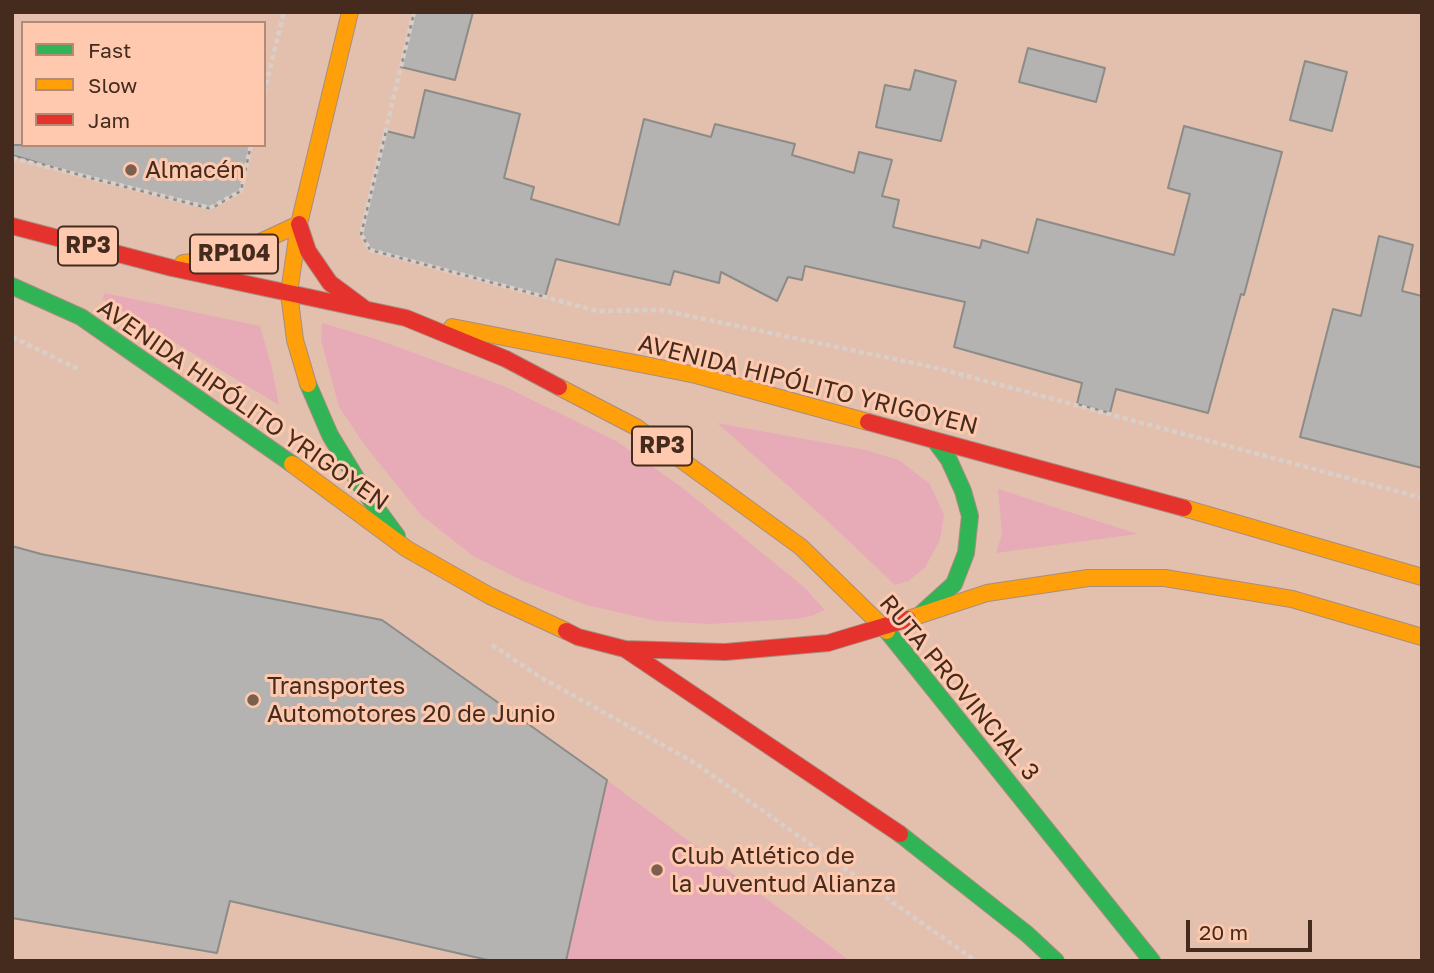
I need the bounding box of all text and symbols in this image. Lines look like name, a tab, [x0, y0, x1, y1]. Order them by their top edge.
legend	[21, 21, 266, 147]
text: Fast	[88, 37, 131, 63]
text: Slow	[88, 72, 137, 98]
text: Jam	[88, 107, 130, 133]
place label: Almacén	[145, 156, 245, 184]
marker: Almacén	[123, 162, 139, 178]
road number: RP3	[58, 227, 118, 266]
road number: RP104	[190, 234, 278, 274]
street label: AVENIDA HIPÓLITO YRIGOYEN	[92, 293, 394, 517]
street label: AVENIDA HIPÓLITO YRIGOYEN	[635, 329, 981, 441]
road number: RP3	[632, 426, 692, 466]
street label: RUTA PROVINCIAL 3	[873, 589, 1045, 787]
place label: Transportes Automotores 20 de Junio	[267, 672, 555, 728]
marker: Transportes Automotores 20 de Junio	[245, 692, 261, 708]
place label: Club Atlético de la Juventud Alianza	[671, 842, 896, 898]
marker: Club Atlético de la Juventud Alianza	[649, 862, 665, 878]
scale bar	[1189, 906, 1315, 950]
text: 20 m	[1199, 919, 1248, 945]

